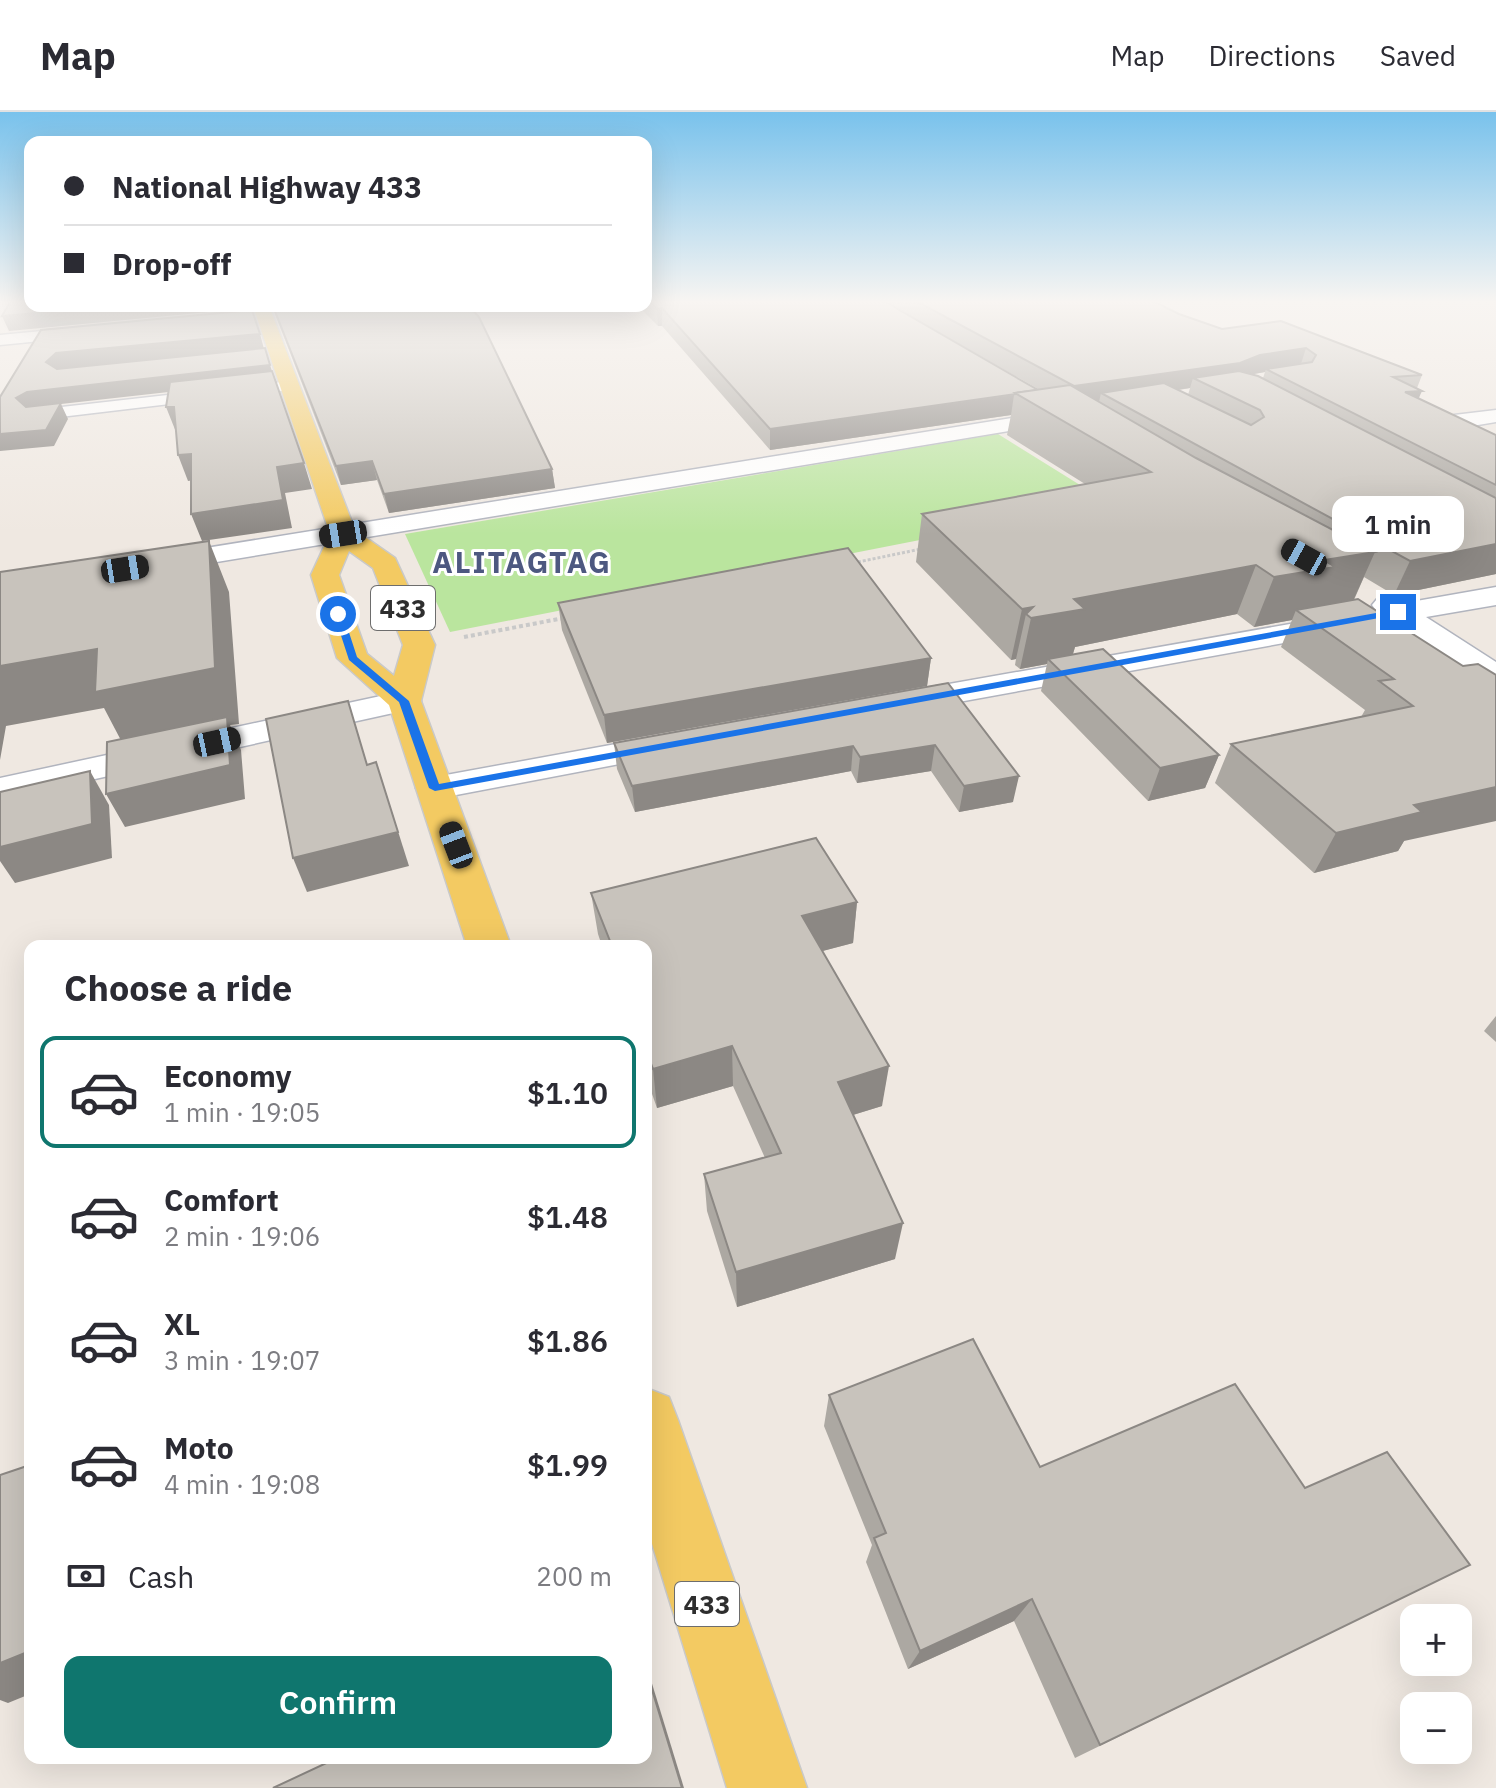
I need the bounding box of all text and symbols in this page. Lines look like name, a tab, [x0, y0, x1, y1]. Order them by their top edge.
text: Map	[40, 31, 116, 80]
text: Map	[1110, 37, 1164, 74]
text: Directions	[1208, 37, 1336, 74]
text: Saved	[1380, 37, 1456, 74]
text: National Highway 433	[112, 167, 422, 206]
text: Drop-off	[112, 244, 231, 283]
callout: 1 min	[1332, 496, 1464, 552]
text: 1 min	[1364, 507, 1432, 541]
car	[317, 518, 369, 550]
car	[1277, 535, 1331, 579]
district label: ALITAGTAG	[432, 542, 612, 581]
car	[99, 553, 151, 585]
road number: 433	[371, 586, 435, 630]
route end	[1380, 594, 1416, 630]
route start	[320, 596, 356, 632]
car	[191, 725, 243, 759]
car	[436, 818, 476, 872]
text: Choose a ride	[64, 964, 292, 1011]
icon: car	[68, 1056, 140, 1128]
text: Economy	[164, 1056, 292, 1095]
text: $1.10	[527, 1073, 608, 1112]
text: 1 min · 19:05	[164, 1095, 320, 1129]
icon: car	[68, 1180, 140, 1252]
text: Comfort	[164, 1180, 279, 1219]
text: $1.48	[527, 1197, 608, 1236]
text: 2 min · 19:06	[164, 1219, 320, 1253]
icon: car	[68, 1304, 140, 1376]
text: XL	[164, 1304, 200, 1343]
text: $1.86	[527, 1321, 608, 1360]
text: 3 min · 19:07	[164, 1343, 320, 1377]
icon: car	[68, 1428, 140, 1500]
text: Moto	[164, 1428, 234, 1467]
text: $1.99	[527, 1445, 608, 1484]
text: 4 min · 19:08	[164, 1467, 320, 1501]
icon: cash	[64, 1554, 108, 1598]
text: Cash	[128, 1557, 194, 1596]
text: 200 m	[536, 1559, 612, 1593]
road number: 433	[675, 1582, 739, 1626]
map controls	[1400, 1604, 1472, 1764]
button: +	[1400, 1604, 1472, 1676]
button: Confirm	[64, 1656, 612, 1748]
button: −	[1400, 1692, 1472, 1764]

